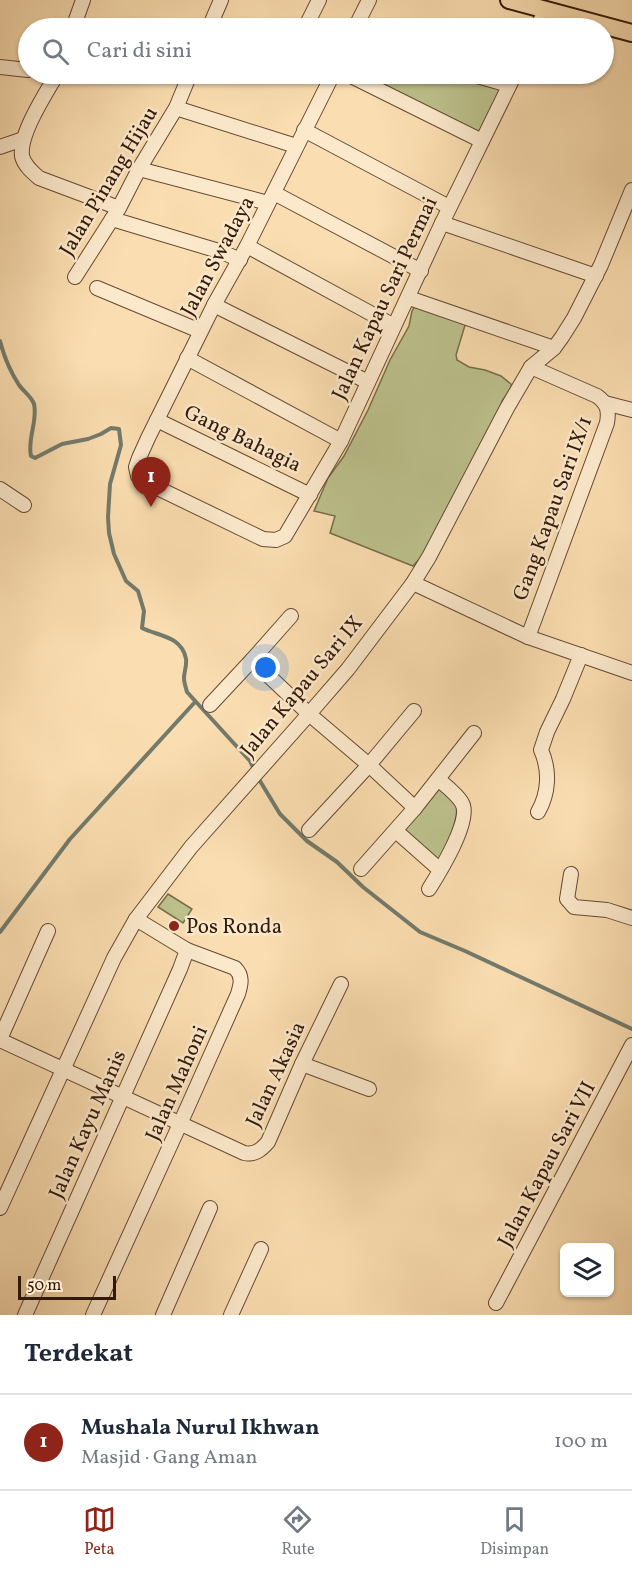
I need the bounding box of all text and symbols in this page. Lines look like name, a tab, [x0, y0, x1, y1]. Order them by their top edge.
search box	[18, 18, 614, 84]
icon: search	[39, 35, 72, 68]
text: Cari di sini	[87, 36, 192, 67]
street label: Jalan Pinang Hijau	[53, 101, 165, 262]
street label: Jalan Swadaya	[174, 191, 262, 322]
street label: Jalan Kapau Sari Permai	[325, 192, 445, 405]
street label: Gang Bahagia	[179, 398, 306, 480]
street label: Gang Kapau Sari IX/1	[507, 412, 600, 605]
pin: 1	[132, 458, 170, 507]
street label: Jalan Kapau Sari IX	[234, 610, 370, 764]
your location	[251, 653, 280, 682]
place label: Pos Ronda	[186, 913, 282, 942]
marker: Pos Ronda	[167, 919, 181, 933]
street label: Jalan Akasia	[239, 1017, 313, 1132]
street label: Jalan Mahoni	[139, 1021, 216, 1146]
street label: Jalan Kayu Manis	[43, 1046, 134, 1204]
street label: Jalan Kapau Sari VII	[491, 1077, 603, 1253]
map controls	[560, 1243, 614, 1297]
button: layers	[560, 1243, 614, 1297]
scale bar	[18, 1273, 116, 1300]
text: 50 m	[27, 1275, 61, 1297]
text: Terdekat	[24, 1336, 133, 1372]
text: Mushala Nurul Ikhwan	[81, 1413, 319, 1444]
text: 1	[39, 1428, 48, 1456]
text: 100 m	[554, 1428, 608, 1456]
text: Masjid · Gang Aman	[81, 1444, 257, 1472]
tab: Peta	[83, 1503, 116, 1561]
tab: Rute	[281, 1503, 315, 1561]
tab: Disimpan	[480, 1503, 549, 1561]

